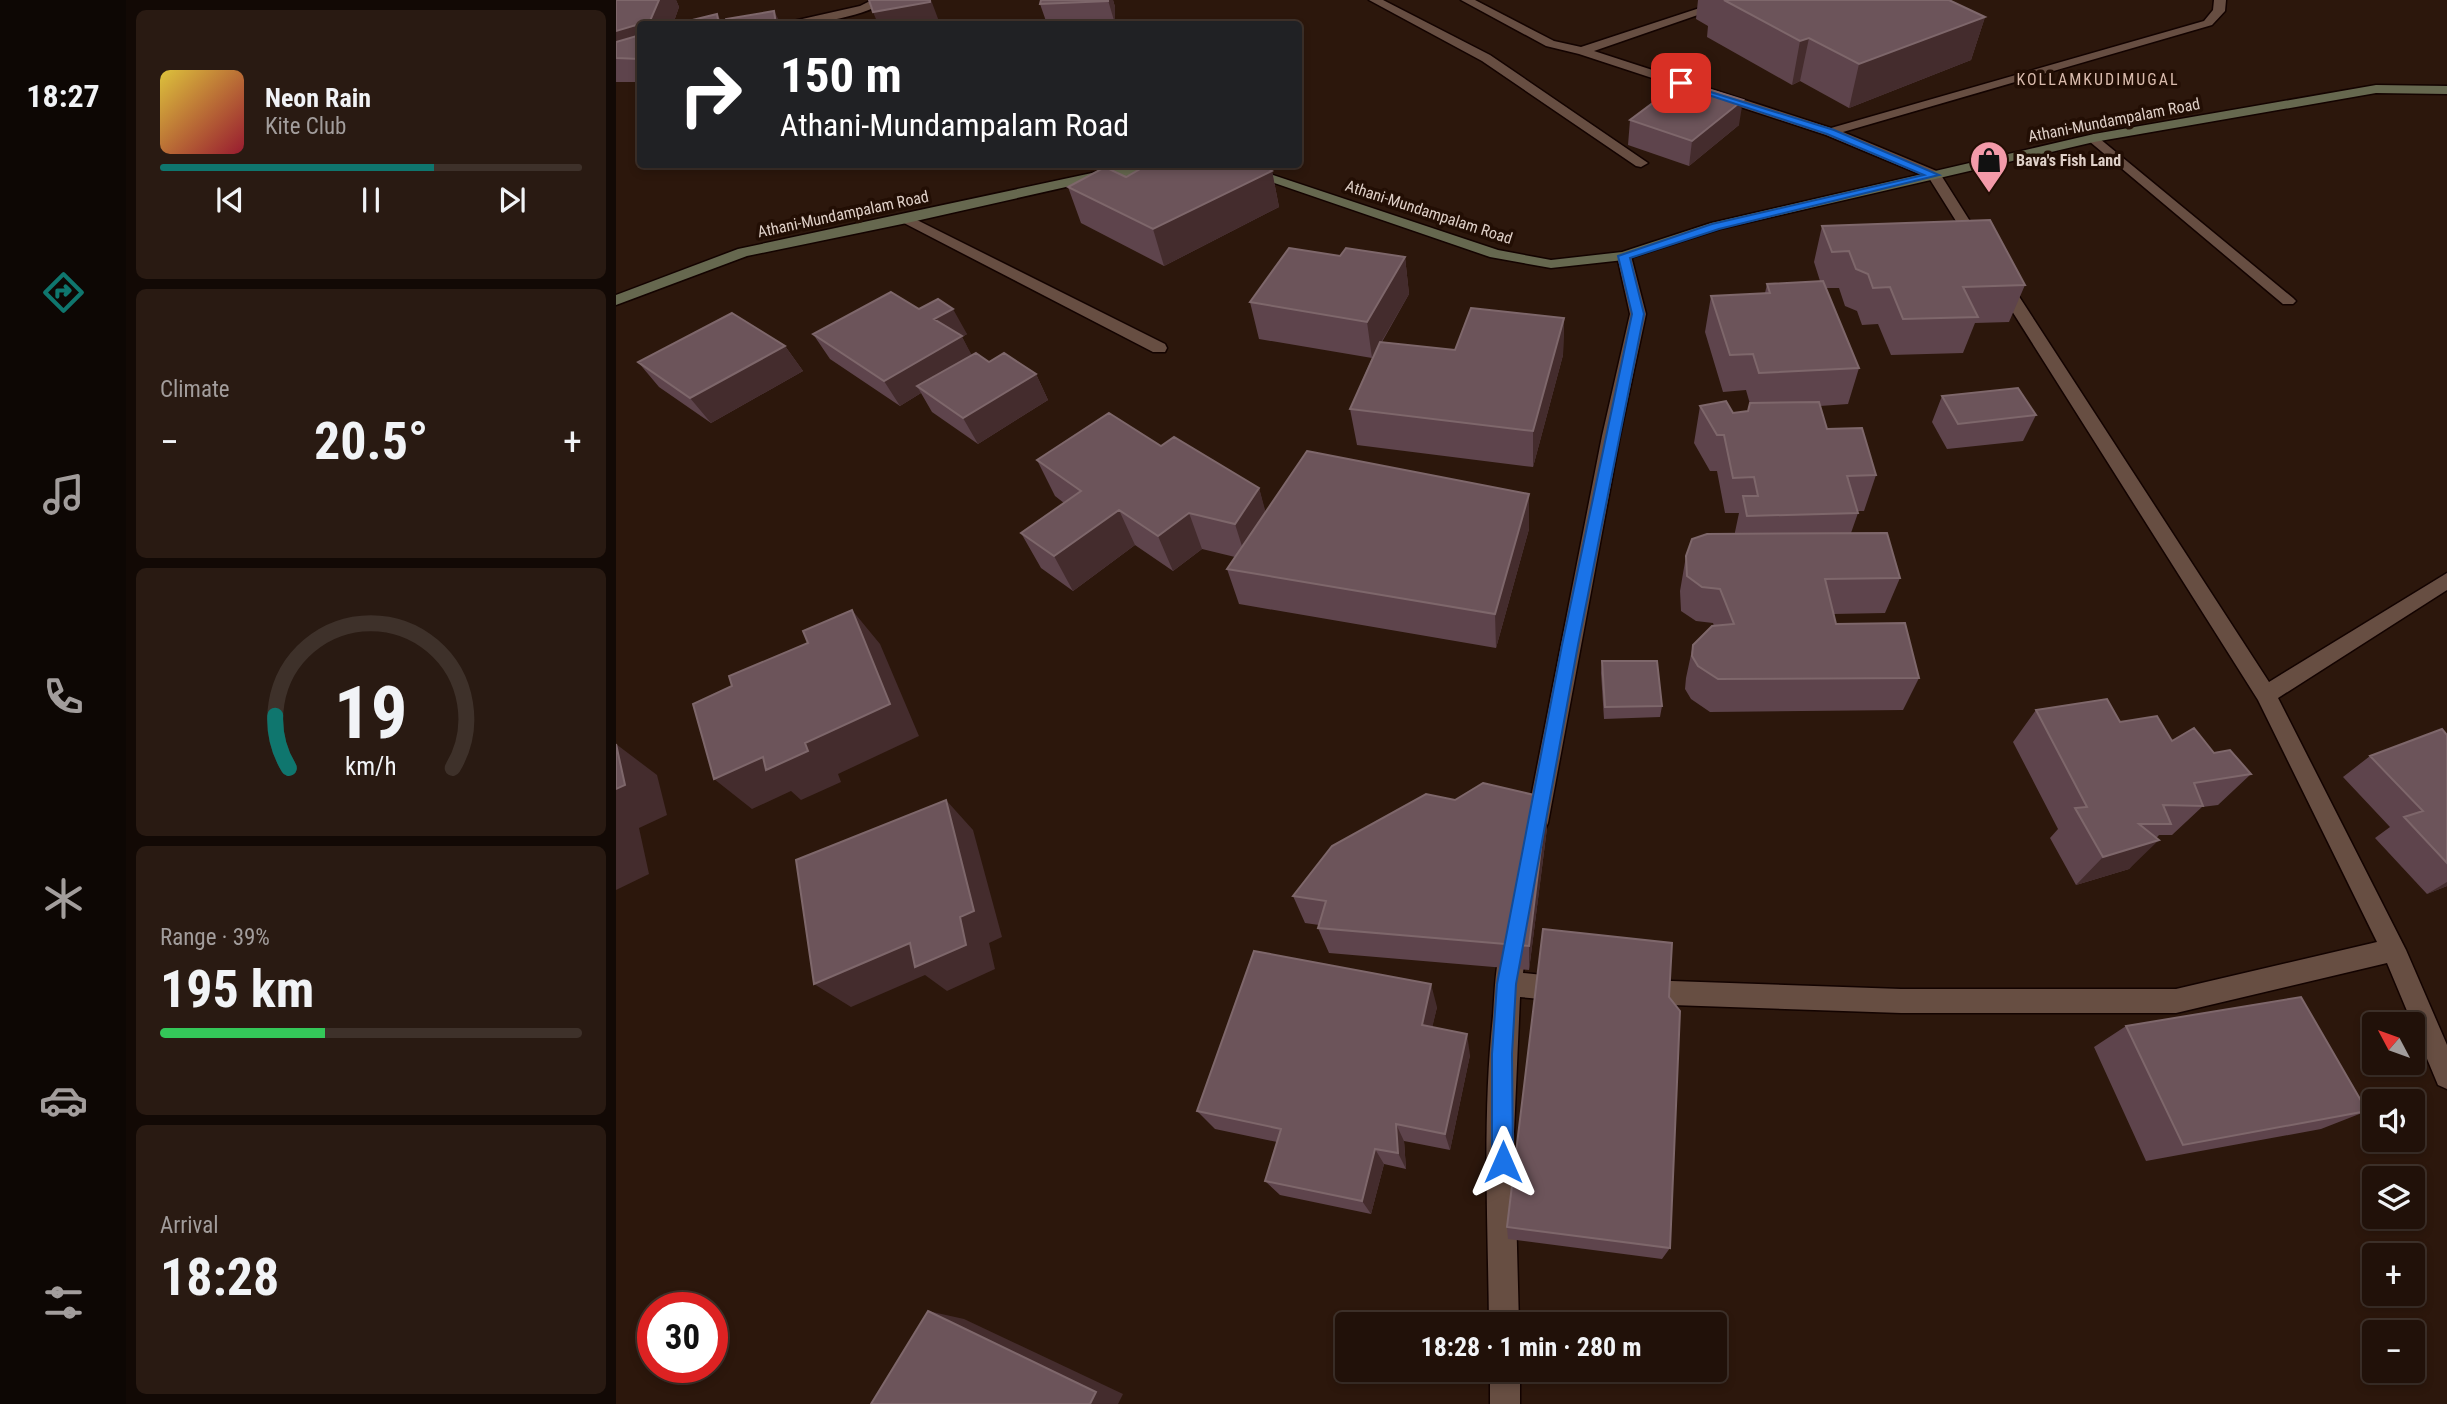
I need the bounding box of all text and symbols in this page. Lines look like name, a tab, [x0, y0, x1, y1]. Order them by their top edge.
text: 150 m	[780, 47, 902, 104]
icon: right	[665, 49, 756, 140]
pin	[1651, 53, 1711, 113]
icon: arrive	[1662, 64, 1700, 102]
district label: KOLLAMKUDIMUGAL	[2017, 70, 2179, 89]
text: 18:27	[26, 77, 100, 115]
text: Neon Rain	[265, 83, 371, 113]
street label: Athani-Mundampalam Road	[2027, 94, 2201, 146]
text: Athani-Mundampalam Road	[780, 106, 1129, 144]
text: Kite Club	[265, 113, 346, 140]
shop icon: Bava's Fish Land	[1968, 139, 2010, 194]
place label: Bava's Fish Land	[2016, 151, 2121, 170]
street label: Athani-Mundampalam Road	[1343, 176, 1515, 248]
icon: previous	[211, 181, 249, 219]
icon: pause	[352, 181, 390, 219]
icon: next	[493, 181, 531, 219]
street label: Athani-Mundampalam Road	[756, 187, 930, 241]
icon: directions	[39, 268, 88, 317]
text: Climate	[160, 376, 230, 403]
text: 20.5°	[314, 411, 428, 472]
text: −	[160, 420, 179, 464]
text: +	[563, 420, 582, 464]
icon: music	[39, 470, 88, 519]
text: 19	[334, 670, 408, 756]
icon: phone	[39, 672, 88, 721]
text: km/h	[345, 752, 397, 781]
icon: climate	[39, 874, 88, 923]
text: Range · 39%	[160, 924, 270, 951]
text: 195 km	[160, 959, 314, 1020]
north arrow	[2362, 1012, 2426, 1074]
map controls	[2362, 1012, 2425, 1383]
icon: car	[39, 1076, 88, 1125]
button: sound	[2362, 1089, 2425, 1152]
position arrow	[1466, 1125, 1540, 1199]
button: layers	[2362, 1166, 2425, 1229]
text: Arrival	[160, 1212, 219, 1239]
button: +	[2362, 1243, 2425, 1306]
text: 18:28	[160, 1247, 279, 1308]
icon: filters	[39, 1278, 88, 1327]
speed limit sign: 30	[637, 1292, 728, 1383]
button: −	[2362, 1320, 2425, 1383]
text: 18:28 · 1 min · 280 m	[1421, 1332, 1641, 1362]

